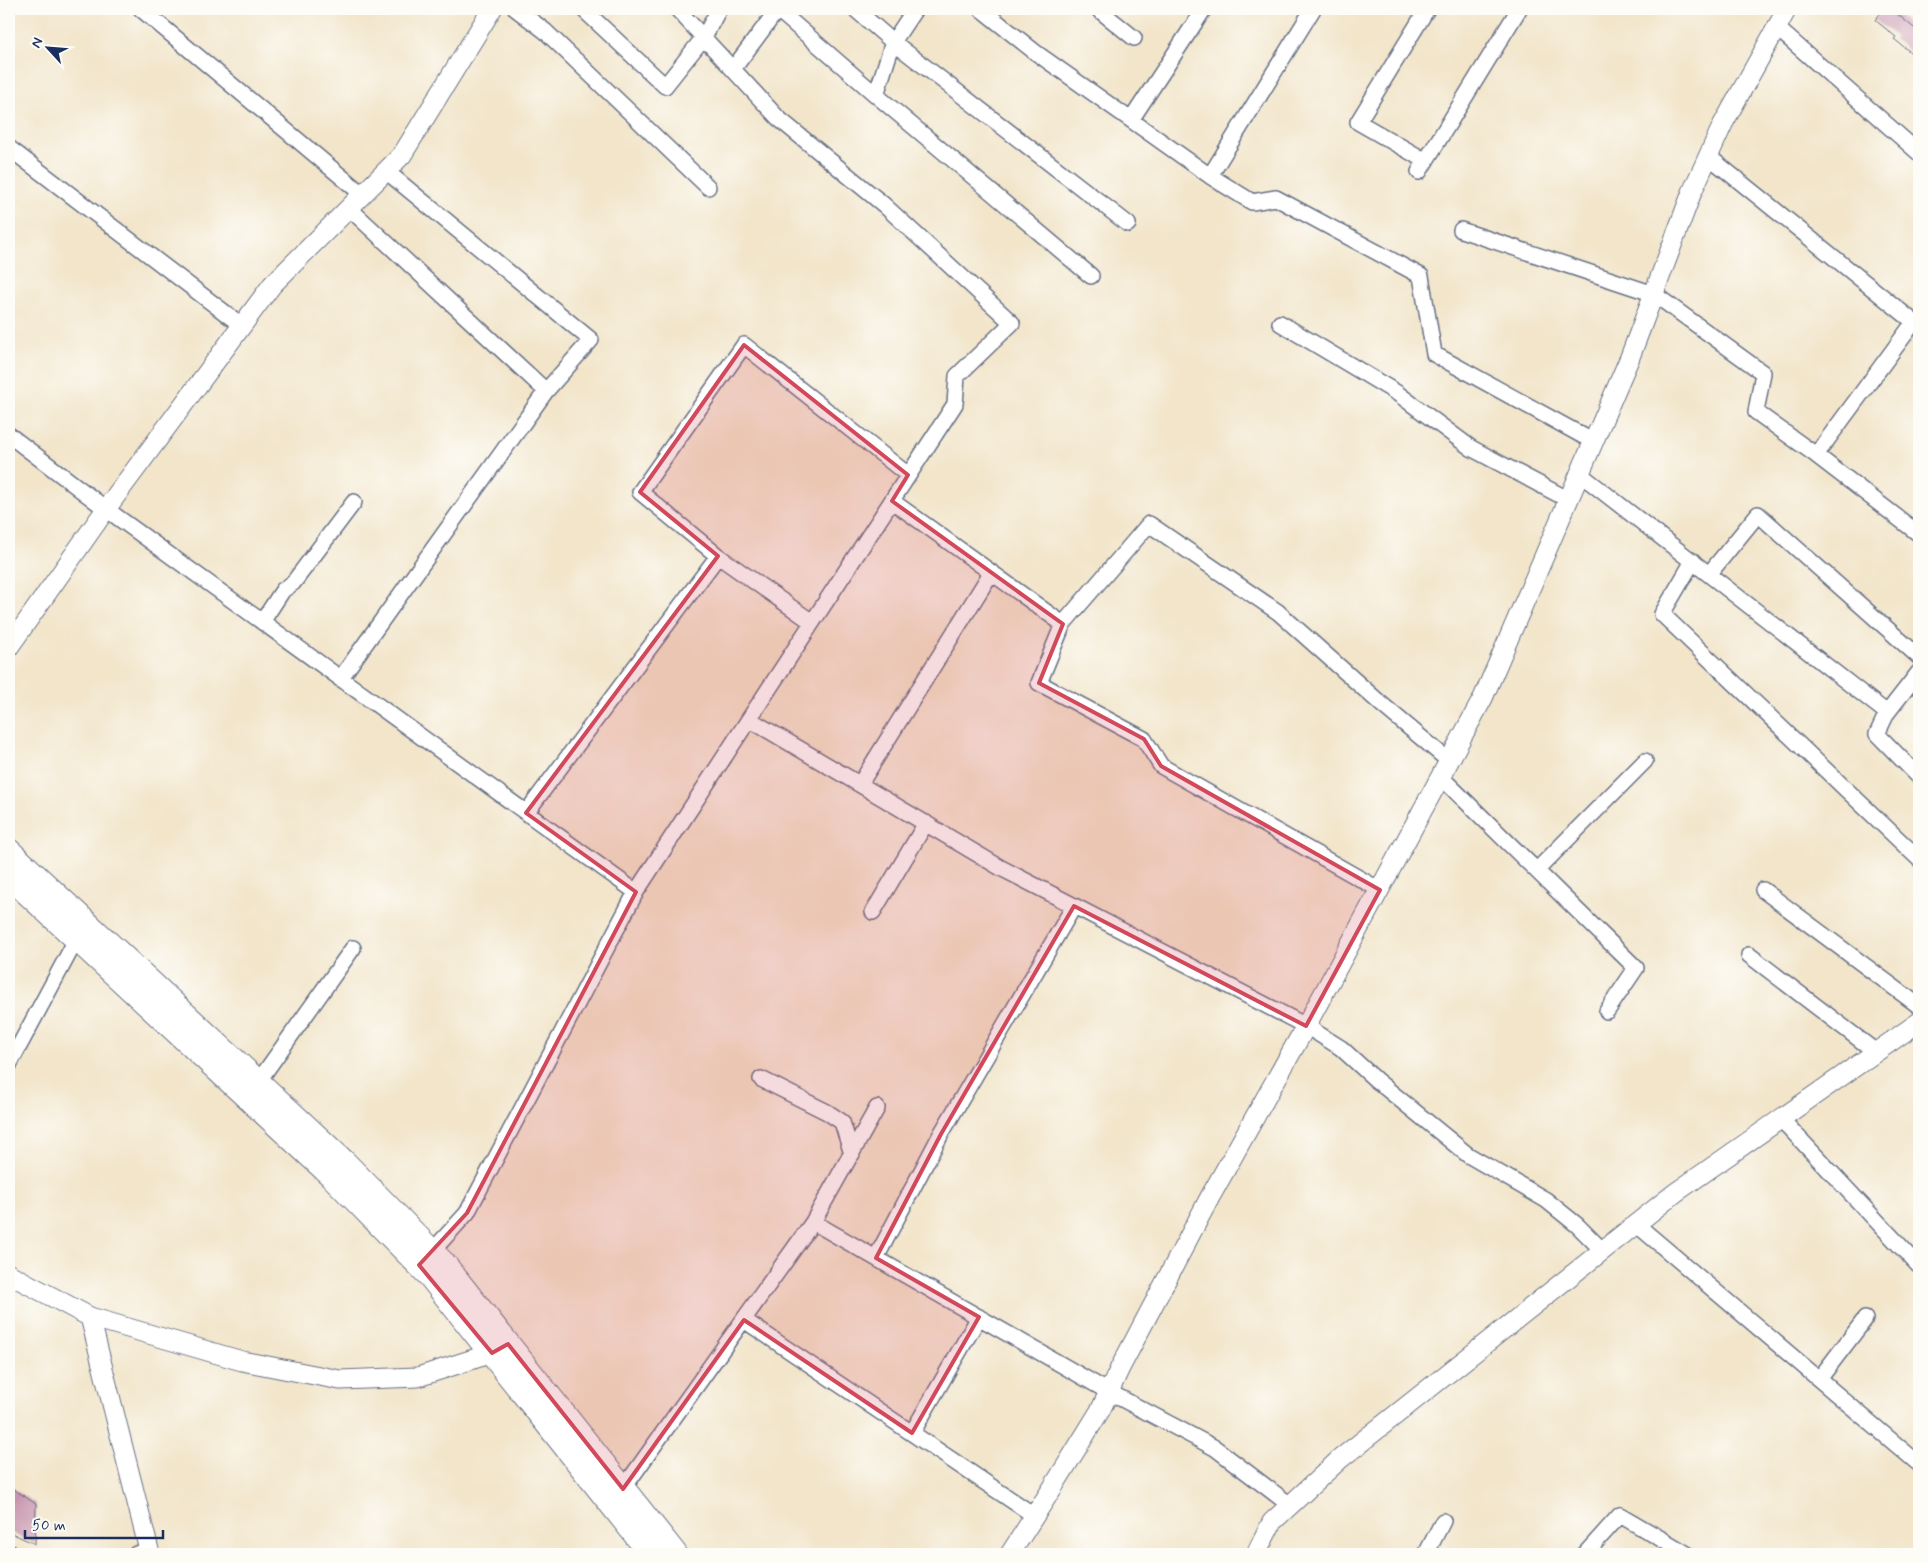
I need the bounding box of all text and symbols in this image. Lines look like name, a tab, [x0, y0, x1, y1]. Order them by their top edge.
north arrow	[22, 22, 72, 72]
text: N	[27, 35, 47, 51]
scale bar	[25, 1508, 162, 1540]
text: 50 m	[32, 1516, 66, 1536]

